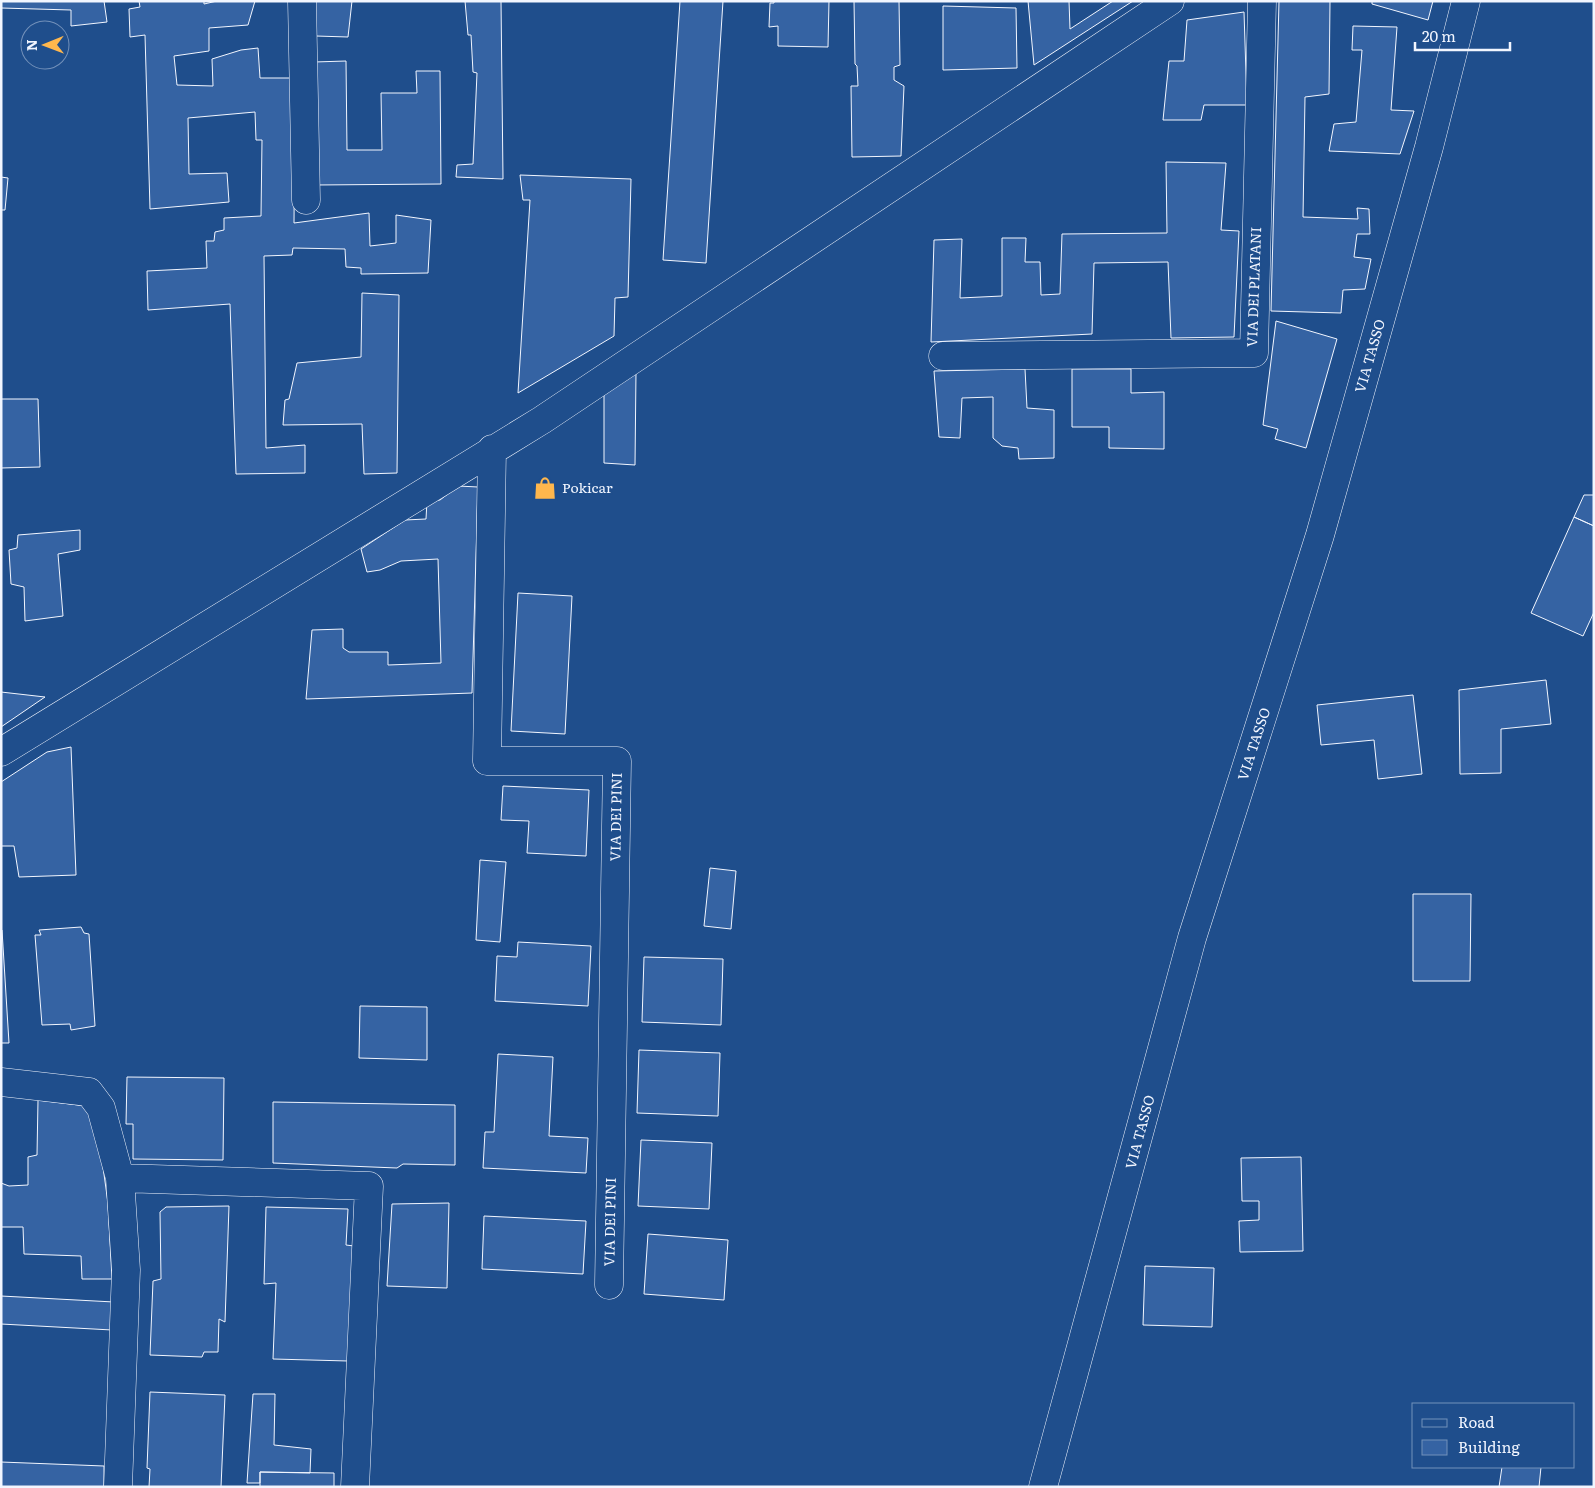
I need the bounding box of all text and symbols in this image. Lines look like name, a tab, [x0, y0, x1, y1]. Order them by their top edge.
north arrow	[20, 20, 70, 70]
scale bar	[1415, 20, 1510, 52]
text: 20 m	[1422, 24, 1456, 47]
text: N	[21, 39, 41, 51]
street label: VIA DEI PLATANI	[1241, 227, 1265, 347]
street label: VIA TASSO	[1349, 317, 1389, 395]
shop icon: Pokicar	[532, 475, 558, 501]
place label: Pokicar	[562, 477, 613, 497]
street label: VIA TASSO	[1232, 705, 1274, 783]
street label: VIA DEI PINI	[604, 772, 626, 862]
street label: VIA TASSO	[1120, 1093, 1159, 1171]
street label: VIA DEI PINI	[598, 1177, 620, 1267]
legend	[1412, 1403, 1575, 1468]
text: Road	[1458, 1410, 1494, 1433]
text: Building	[1458, 1435, 1520, 1458]

